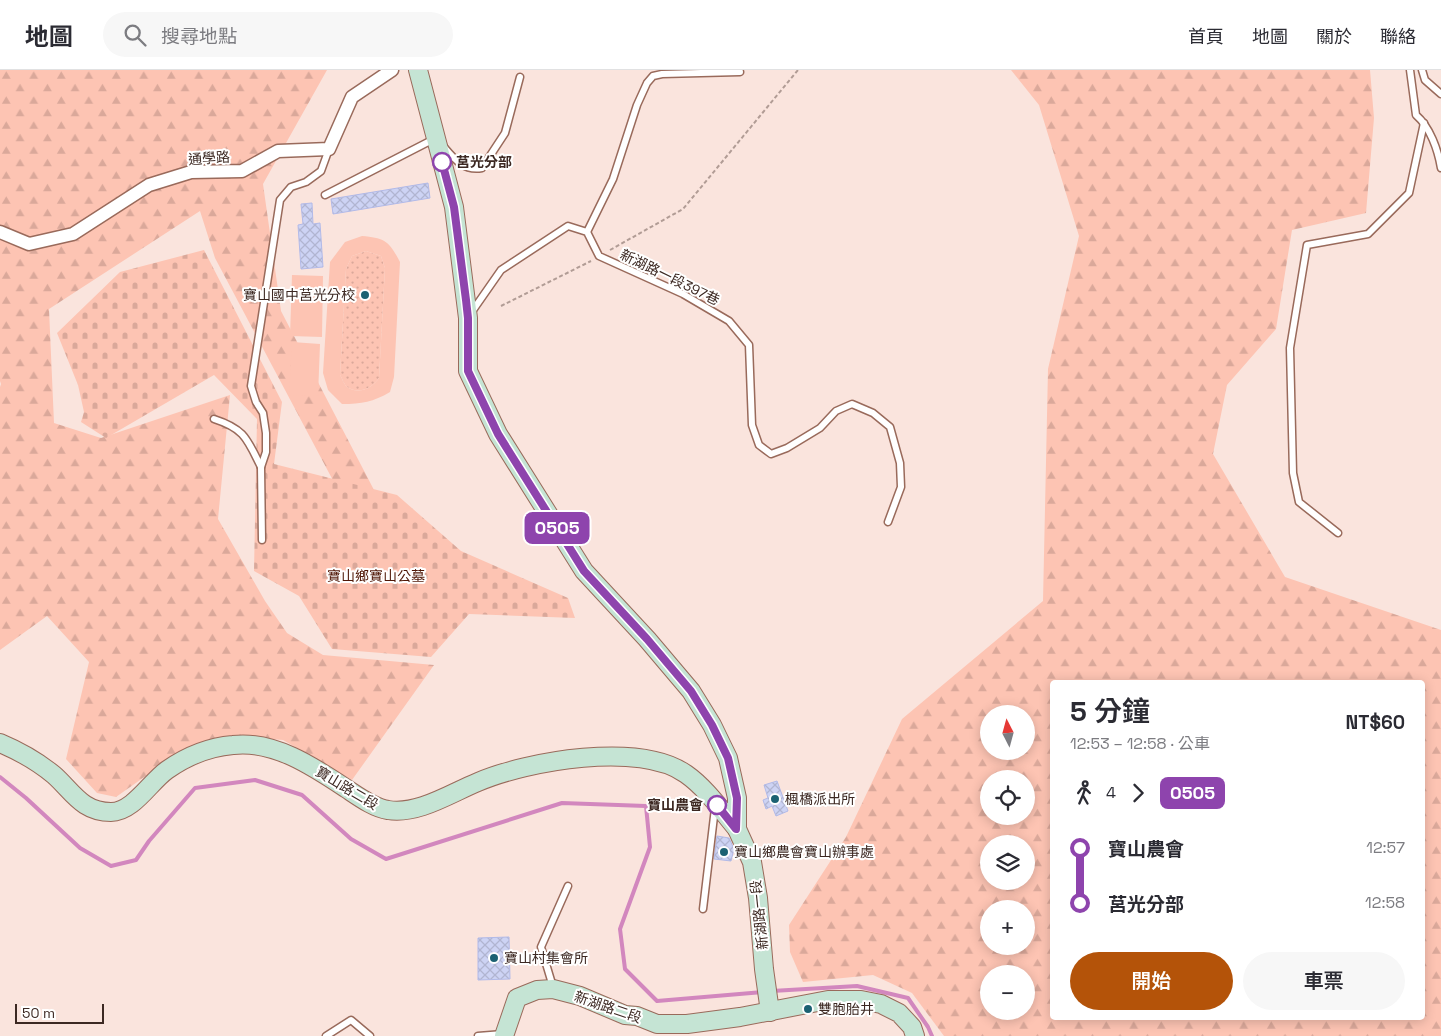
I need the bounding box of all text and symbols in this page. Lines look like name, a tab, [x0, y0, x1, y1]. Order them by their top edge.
search box	[103, 12, 453, 57]
text: 地圖	[25, 21, 73, 52]
icon: search	[121, 21, 149, 49]
text: 搜尋地點	[161, 24, 237, 49]
text: 首頁	[1188, 25, 1224, 48]
text: 地圖	[1252, 25, 1288, 48]
text: 關於	[1316, 25, 1352, 48]
text: 聯絡	[1380, 25, 1416, 48]
street label: 通學路	[187, 148, 231, 168]
marker: 莒光分部	[432, 152, 452, 172]
place label: 莒光分部	[456, 153, 512, 171]
street label: 新湖路一段397巷	[617, 245, 723, 309]
place label: 寶山國中莒光分校	[243, 286, 355, 304]
marker: 寶山國中莒光分校	[359, 289, 371, 301]
line badge: 0505	[522, 512, 592, 544]
text: 0505	[535, 516, 579, 539]
park label: 寶山鄉寶山公墓	[327, 567, 425, 585]
text: 5 分鐘	[1070, 693, 1150, 729]
north arrow	[980, 705, 1035, 760]
map controls	[980, 705, 1035, 1020]
text: NT$60	[1346, 710, 1405, 735]
text: 12:53 – 12:58 · 公車	[1070, 733, 1210, 754]
street label: 寶山路二段	[312, 762, 382, 814]
button: locate	[980, 770, 1035, 825]
icon: walk	[1070, 779, 1098, 807]
icon: forward	[1124, 779, 1152, 807]
text: 0505	[1170, 781, 1215, 804]
text: 4	[1106, 782, 1116, 803]
place label: 楓橋派出所	[785, 790, 855, 808]
marker: 楓橋派出所	[769, 793, 781, 805]
marker: 寶山農會	[707, 795, 727, 815]
place label: 寶山農會	[647, 796, 703, 814]
button: layers	[980, 835, 1035, 890]
text: 寶山農會	[1108, 837, 1184, 862]
text: 12:57	[1366, 837, 1405, 858]
place label: 寶山鄉農會寶山辦事處	[734, 843, 874, 861]
marker: 寶山鄉農會寶山辦事處	[718, 846, 730, 858]
street label: 新湖路一段	[746, 879, 772, 951]
text: 莒光分部	[1108, 892, 1184, 917]
text: 12:58	[1365, 892, 1405, 913]
button: +	[980, 900, 1035, 955]
place label: 寶山村集會所	[504, 949, 588, 967]
marker: 寶山村集會所	[488, 952, 500, 964]
button: 開始	[1070, 952, 1233, 1010]
button: 車票	[1243, 952, 1405, 1010]
button: −	[980, 965, 1035, 1020]
street label: 新湖路二段	[572, 987, 644, 1027]
place label: 雙胞胎井	[818, 1000, 874, 1018]
scale bar	[15, 1001, 104, 1024]
marker: 雙胞胎井	[802, 1003, 814, 1015]
text: 50 m	[22, 1004, 55, 1022]

